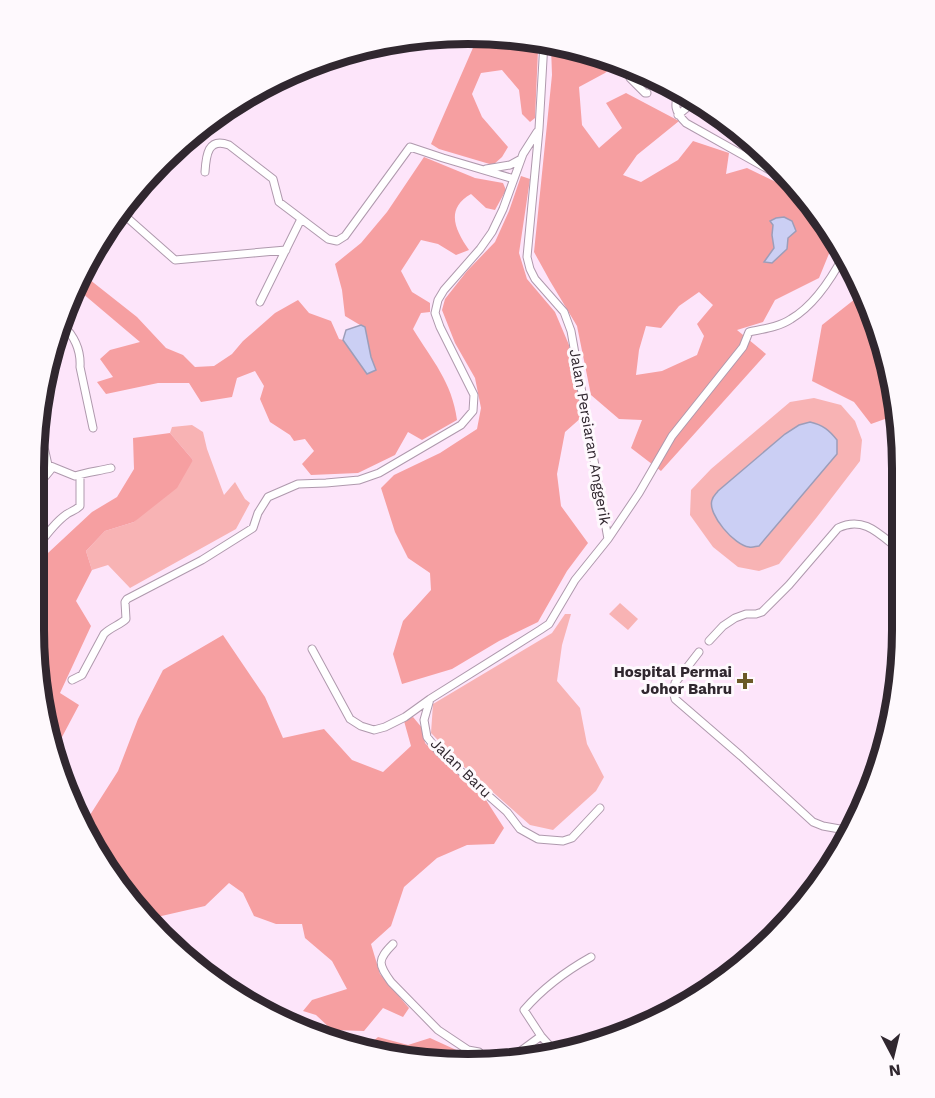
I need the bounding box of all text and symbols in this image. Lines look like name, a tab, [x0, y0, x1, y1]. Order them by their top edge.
street label: Jalan Persiaran Anggerik	[566, 347, 614, 527]
place label: Hospital Permai Johor Bahru	[614, 663, 732, 698]
marker: Hospital Permai Johor Bahru	[736, 672, 754, 690]
street label: Jalan Baru	[427, 734, 495, 802]
north arrow	[863, 1026, 923, 1086]
text: N	[888, 1060, 902, 1081]

